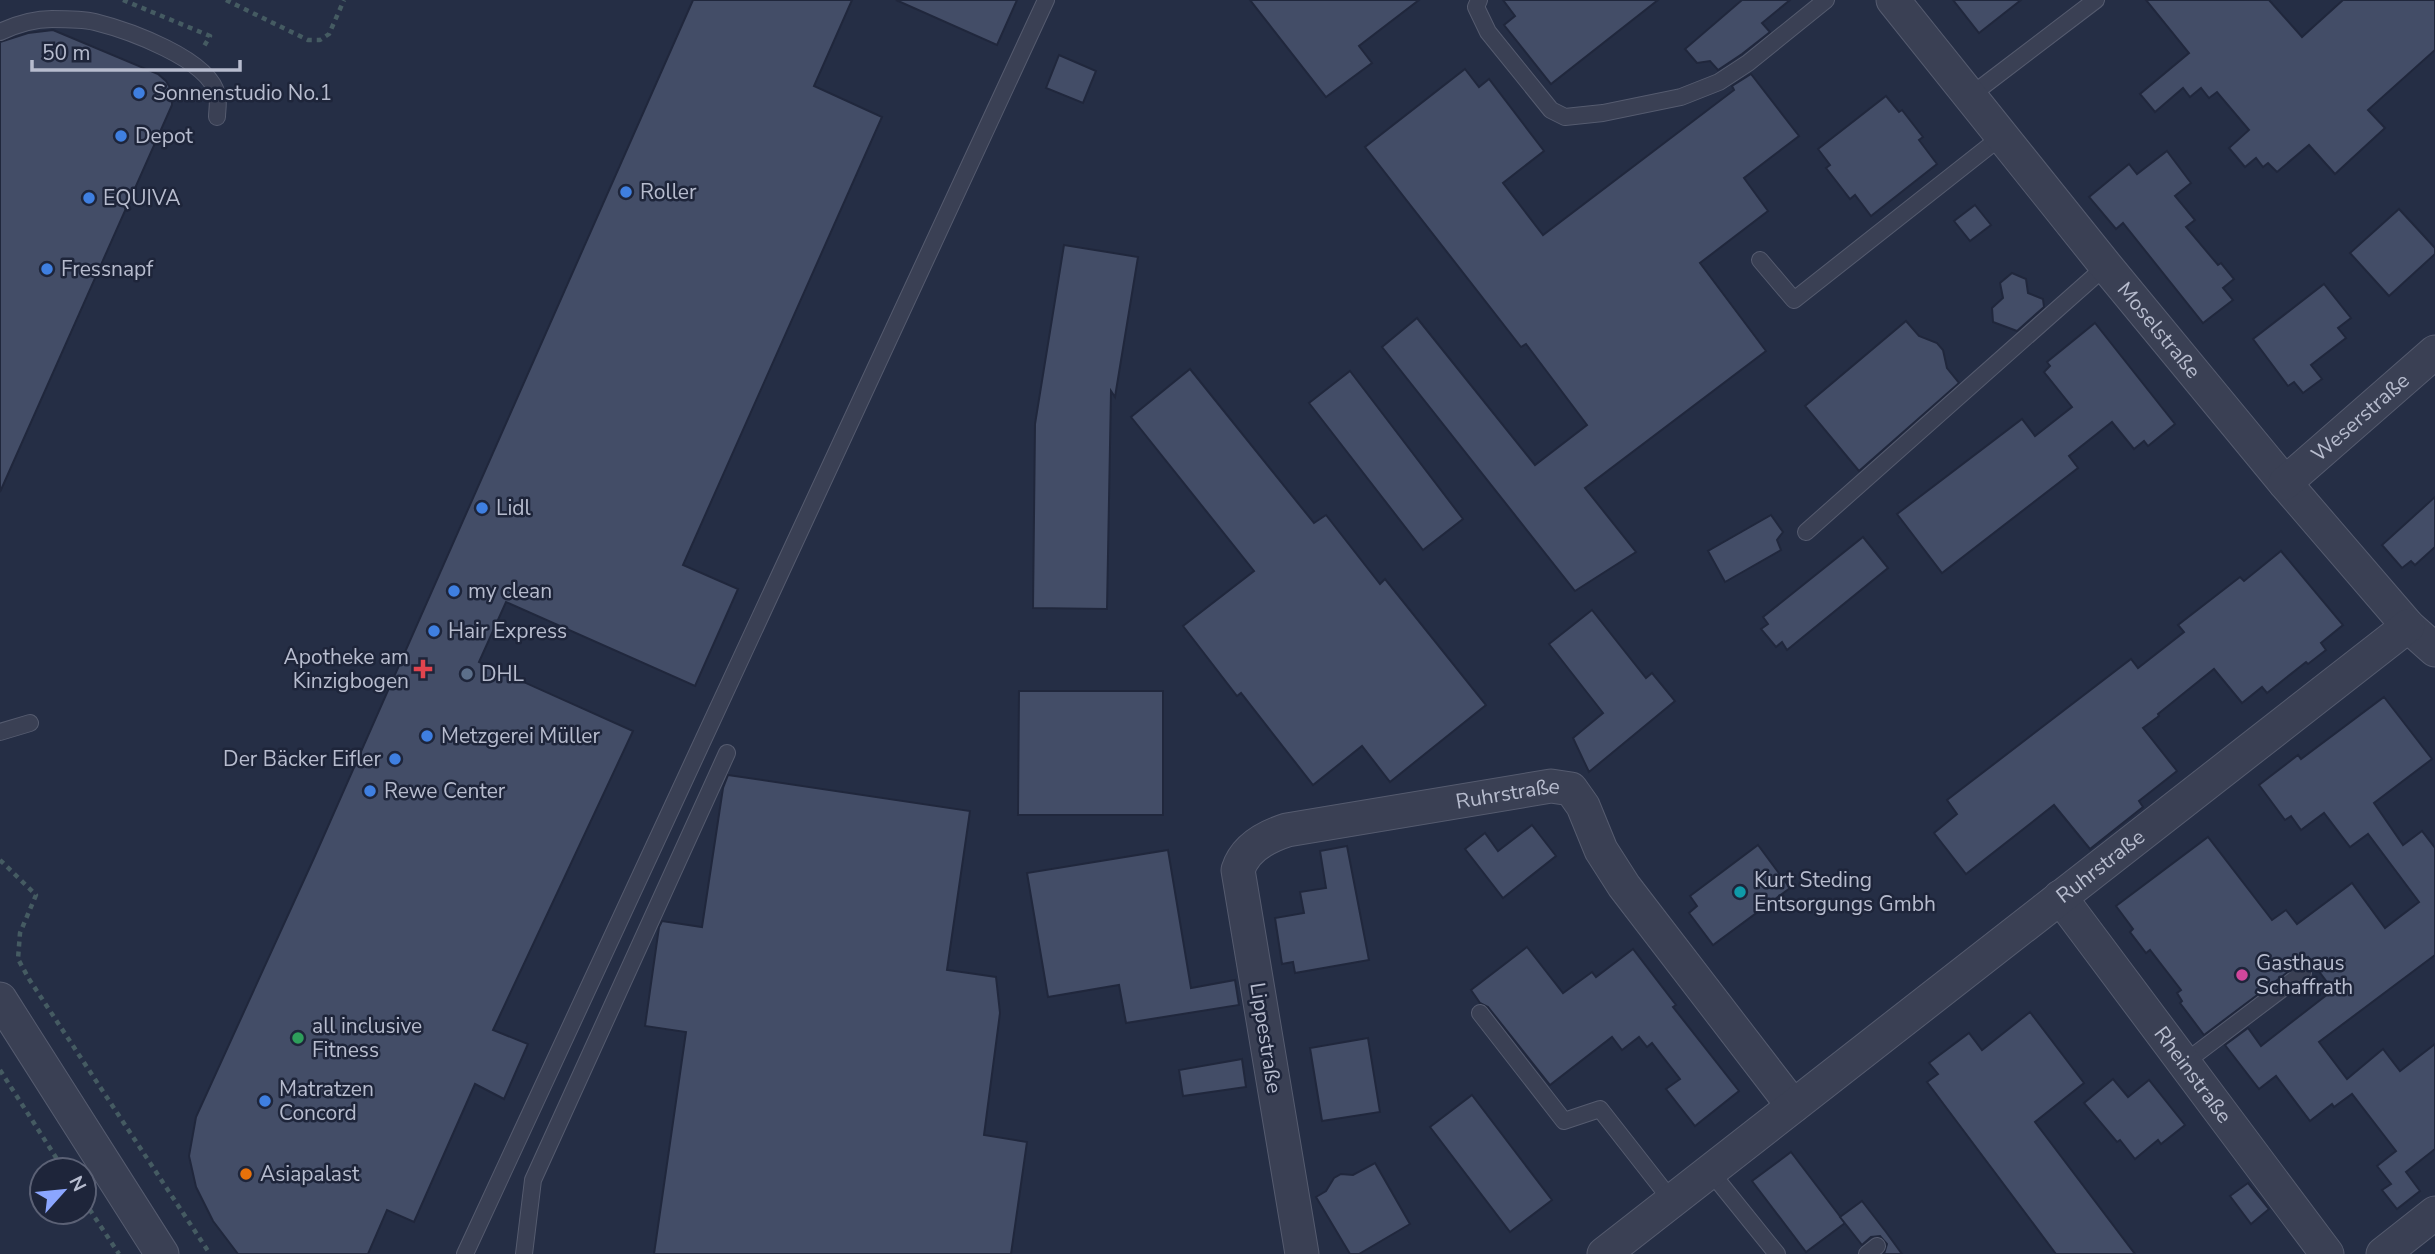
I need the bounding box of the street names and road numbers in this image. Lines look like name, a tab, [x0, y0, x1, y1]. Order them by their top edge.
street label: Moselstraße	[2111, 276, 2207, 384]
street label: Weserstraße	[2305, 367, 2415, 468]
street label: Ruhrstraße	[1454, 772, 1562, 816]
street label: Ruhrstraße	[2050, 823, 2151, 910]
street label: Lippestraße	[1243, 981, 1289, 1095]
street label: Rheinstraße	[2148, 1021, 2238, 1129]

